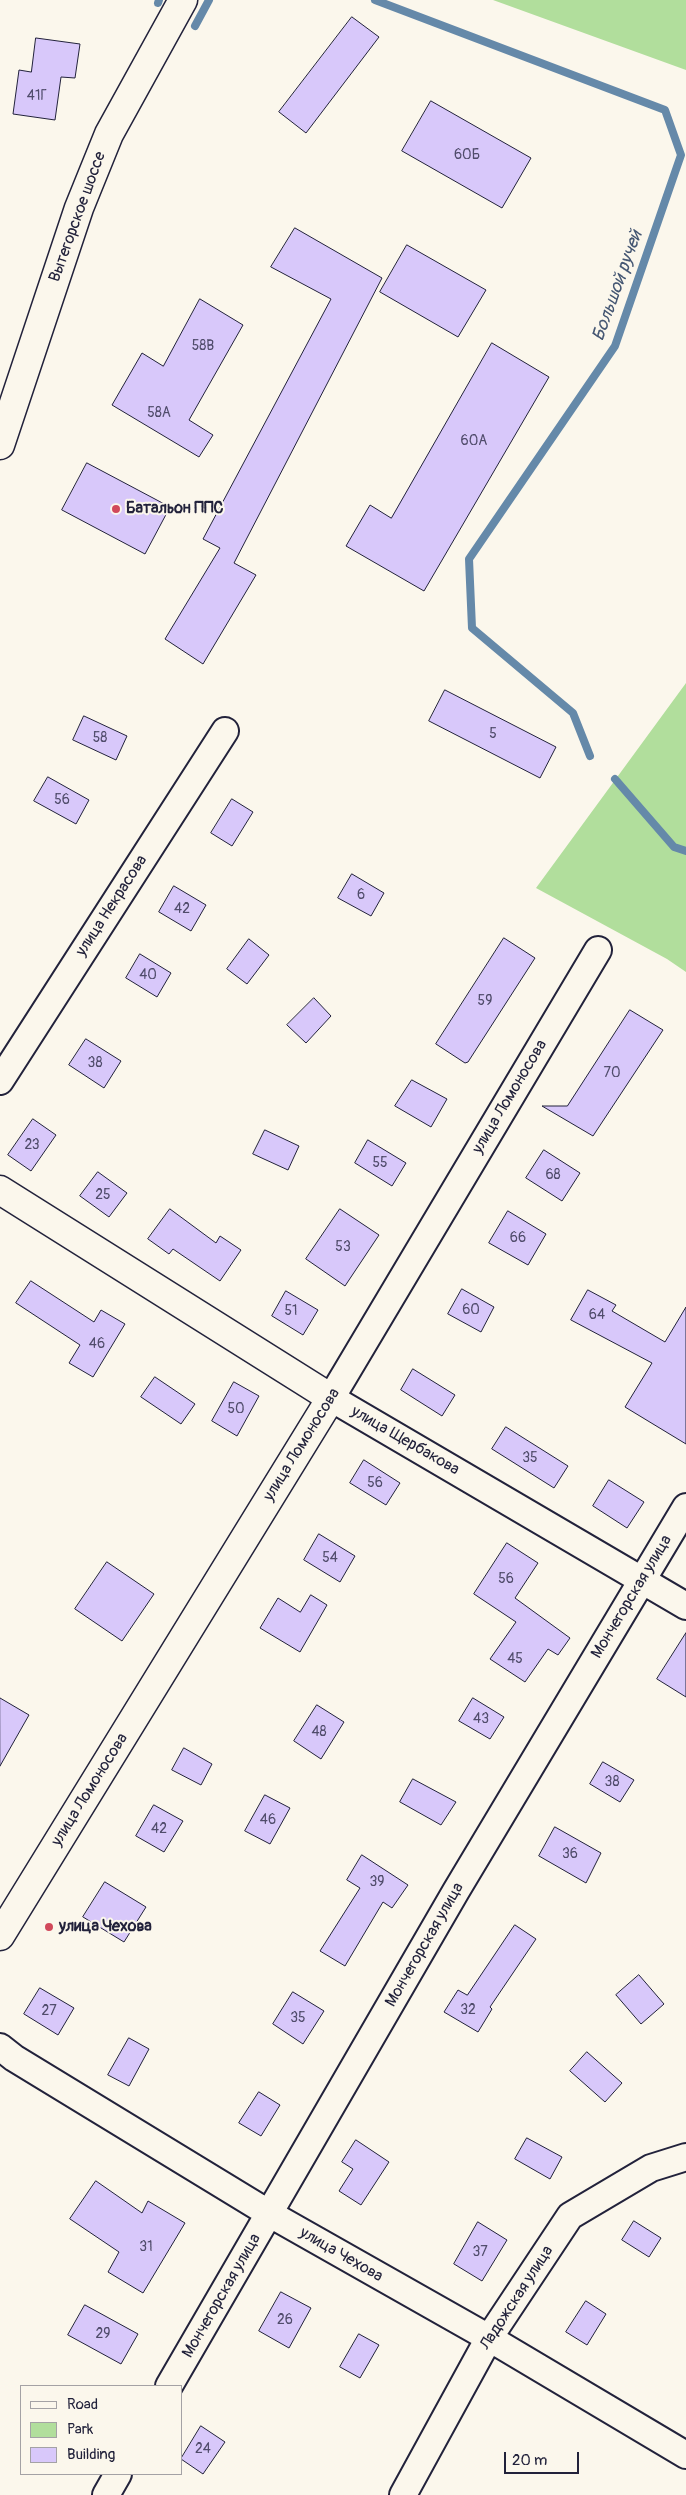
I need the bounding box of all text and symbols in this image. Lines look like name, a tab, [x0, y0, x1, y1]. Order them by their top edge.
house number: 41Г	[27, 88, 47, 104]
house number: 60Б	[454, 147, 480, 163]
street label: Вытегорское шоссе	[46, 149, 110, 285]
water label: Большой ручей	[588, 228, 648, 344]
house number: 58В	[192, 338, 214, 354]
house number: 58А	[147, 405, 171, 421]
house number: 60А	[461, 433, 487, 449]
place label: Батальон ППС	[126, 499, 223, 519]
marker: Батальон ППС	[110, 503, 122, 515]
house number: 5	[489, 726, 497, 742]
house number: 58	[93, 730, 107, 746]
house number: 56	[54, 792, 70, 808]
street label: улица Некрасова	[72, 852, 152, 960]
house number: 6	[357, 887, 365, 903]
house number: 42	[174, 901, 190, 917]
house number: 40	[139, 967, 157, 983]
house number: 59	[478, 993, 492, 1009]
street label: улица Ломоносова	[468, 1037, 552, 1157]
house number: 38	[88, 1055, 102, 1071]
house number: 70	[604, 1065, 620, 1081]
house number: 23	[24, 1137, 40, 1153]
house number: 55	[372, 1155, 388, 1171]
house number: 68	[545, 1167, 561, 1183]
house number: 25	[95, 1187, 111, 1203]
house number: 66	[510, 1230, 526, 1246]
house number: 53	[335, 1239, 351, 1255]
house number: 60	[462, 1302, 480, 1318]
house number: 51	[284, 1303, 298, 1319]
house number: 64	[589, 1307, 605, 1323]
house number: 46	[89, 1336, 105, 1352]
street label: улица Ломоносова	[260, 1385, 344, 1505]
house number: 50	[227, 1401, 245, 1417]
street label: улица Щербакова	[347, 1402, 463, 1480]
house number: 35	[522, 1450, 538, 1466]
house number: 56	[367, 1475, 383, 1491]
street label: Мончегорская улица	[588, 1532, 676, 1662]
house number: 54	[322, 1550, 338, 1566]
house number: 56	[498, 1571, 514, 1587]
house number: 45	[507, 1651, 523, 1667]
house number: 43	[473, 1711, 489, 1727]
house number: 48	[311, 1724, 327, 1740]
street label: улица Ломоносова	[48, 1730, 132, 1850]
house number: 38	[605, 1774, 619, 1790]
house number: 46	[260, 1812, 276, 1828]
house number: 42	[151, 1821, 167, 1837]
house number: 36	[562, 1846, 578, 1862]
house number: 39	[369, 1874, 385, 1890]
street label: Мончегорская улица	[382, 1879, 468, 2011]
place label: улица Чехова	[59, 1917, 152, 1937]
marker: улица Чехова	[43, 1921, 55, 1933]
house number: 32	[460, 2002, 476, 2018]
house number: 27	[41, 2003, 57, 2019]
house number: 35	[290, 2010, 306, 2026]
street label: улица Чехова	[296, 2224, 386, 2286]
street label: Мончегорская улица	[179, 2230, 265, 2362]
house number: 31	[139, 2239, 153, 2255]
street label: Ладожская улица	[476, 2242, 558, 2354]
house number: 37	[472, 2244, 488, 2260]
house number: 26	[277, 2312, 293, 2328]
house number: 29	[95, 2326, 111, 2342]
legend	[20, 2385, 182, 2475]
text: Road	[67, 2395, 98, 2414]
text: Park	[67, 2420, 93, 2439]
house number: 24	[195, 2441, 211, 2457]
scale bar	[506, 2442, 581, 2474]
text: Building	[67, 2445, 115, 2464]
text: 20 m	[512, 2451, 547, 2470]

